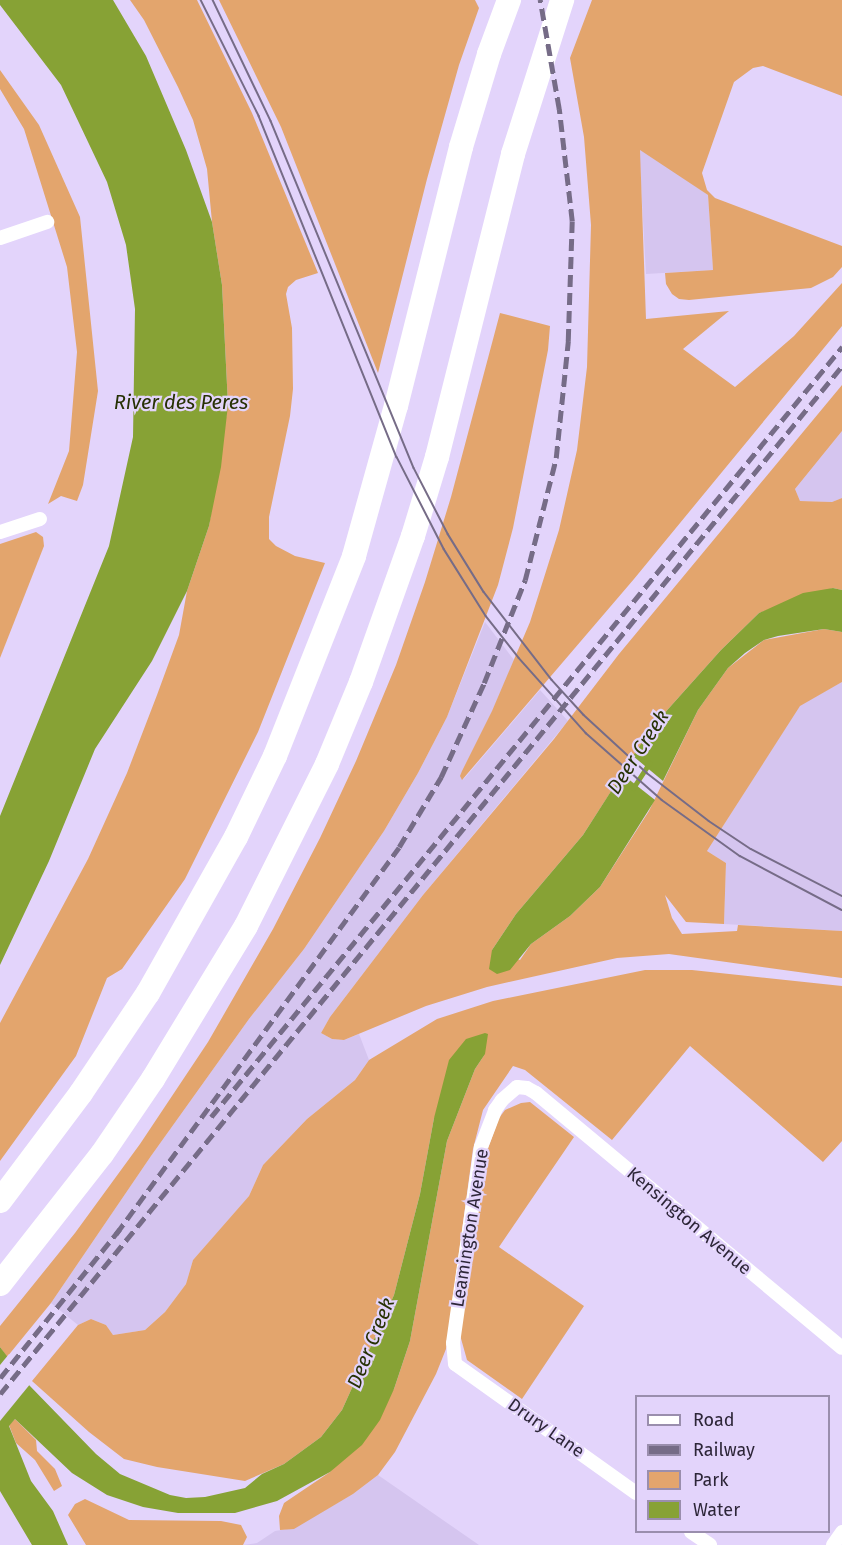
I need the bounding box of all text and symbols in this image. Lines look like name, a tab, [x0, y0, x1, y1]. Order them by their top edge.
water label: River des Peres	[114, 390, 248, 414]
water label: Deer Creek	[602, 705, 674, 799]
street label: Leamington Avenue	[447, 1147, 493, 1309]
street label: Kensington Avenue	[622, 1163, 756, 1279]
water label: Deer Creek	[342, 1294, 400, 1392]
street label: Drury Lane	[504, 1394, 588, 1462]
legend	[635, 1395, 830, 1533]
text: Road	[693, 1409, 735, 1431]
text: Railway	[693, 1439, 755, 1461]
text: Park	[693, 1469, 728, 1491]
text: Water	[693, 1499, 740, 1521]

